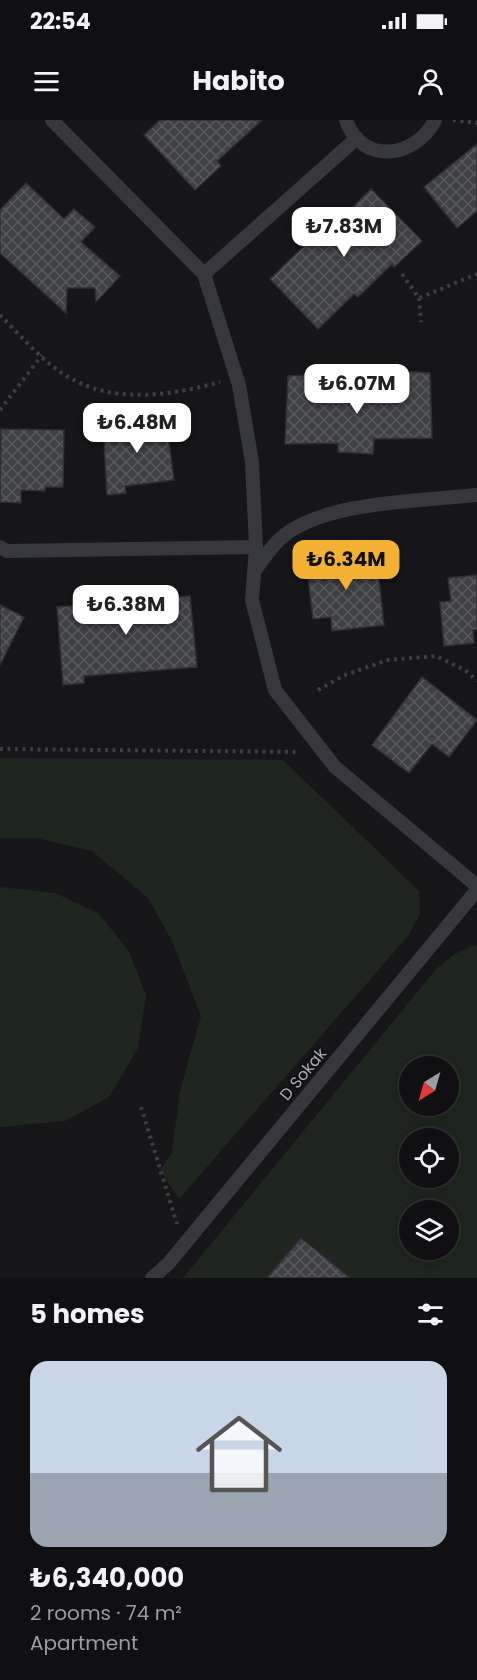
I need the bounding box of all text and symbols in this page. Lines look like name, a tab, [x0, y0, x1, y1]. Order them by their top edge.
text: 22:54	[30, 6, 91, 37]
text: Habito	[192, 62, 285, 99]
icon: menu	[30, 65, 63, 98]
icon: person	[414, 65, 447, 98]
pin: ₺7.83M	[295, 207, 393, 258]
text: ₺7.83M	[306, 212, 382, 240]
pin: ₺6.07M	[308, 364, 406, 415]
text: ₺6.07M	[318, 369, 396, 397]
pin: ₺6.48M	[88, 403, 186, 454]
text: ₺6.48M	[97, 408, 177, 436]
pin: ₺6.34M	[297, 540, 395, 591]
text: ₺6.34M	[306, 545, 386, 573]
pin: ₺6.38M	[77, 585, 175, 636]
text: ₺6.38M	[87, 590, 165, 618]
street label: D Sokak	[274, 1042, 332, 1105]
north arrow	[399, 1056, 459, 1116]
map controls	[399, 1056, 459, 1260]
button: locate	[399, 1128, 459, 1188]
button: layers	[399, 1200, 459, 1260]
text: 5 homes	[30, 1296, 145, 1332]
icon: filters	[414, 1298, 447, 1331]
icon: home	[185, 1400, 293, 1508]
text: ₺6,340,000	[30, 1560, 184, 1596]
text: 2 rooms · 74 m²	[30, 1599, 182, 1627]
text: Apartment	[30, 1629, 138, 1657]

